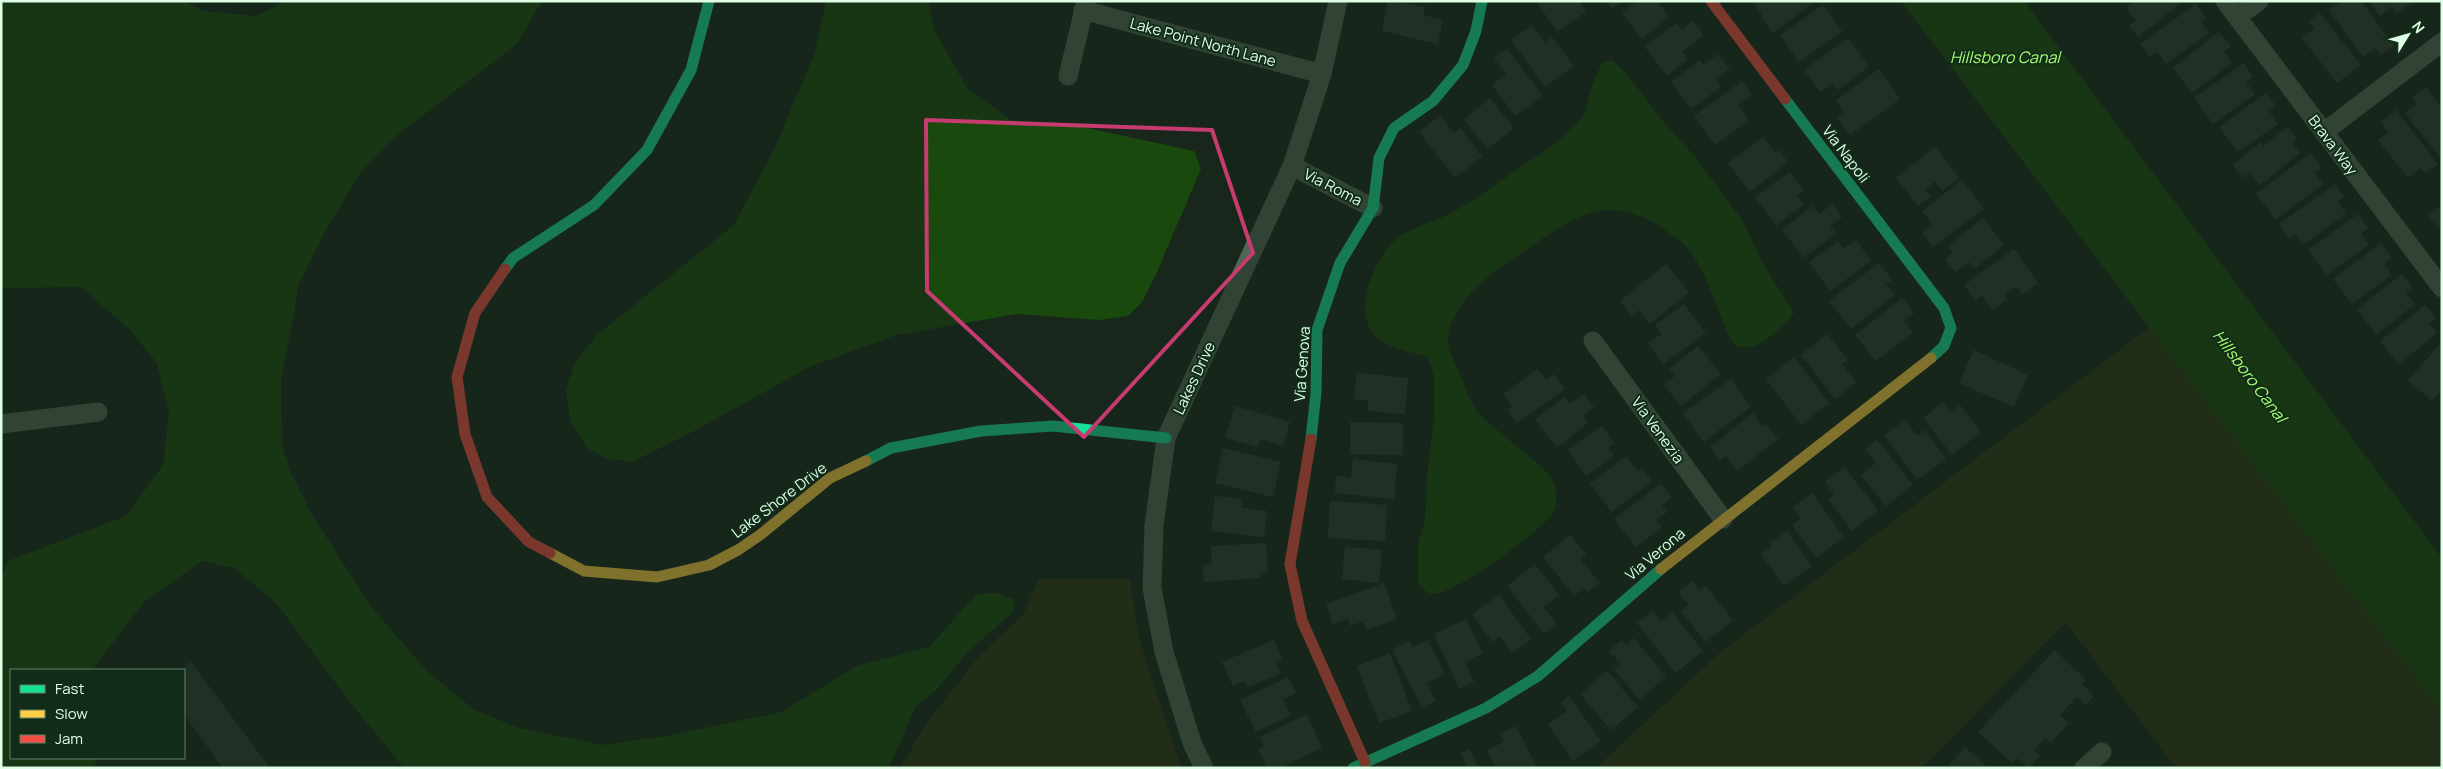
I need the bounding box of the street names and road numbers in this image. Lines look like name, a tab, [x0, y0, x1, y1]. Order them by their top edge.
street label: Lake Point North Lane	[1128, 12, 1279, 72]
street label: Brava Way	[2304, 111, 2362, 179]
street label: Via Napoli	[1817, 121, 1875, 187]
street label: Via Roma	[1300, 163, 1366, 211]
street label: Via Genova	[1289, 326, 1315, 402]
street label: Lakes Drive	[1168, 338, 1220, 418]
street label: Via Venezia	[1627, 392, 1689, 468]
street label: Lake Shore Drive	[727, 457, 831, 543]
street label: Via Verona	[1621, 523, 1689, 585]

